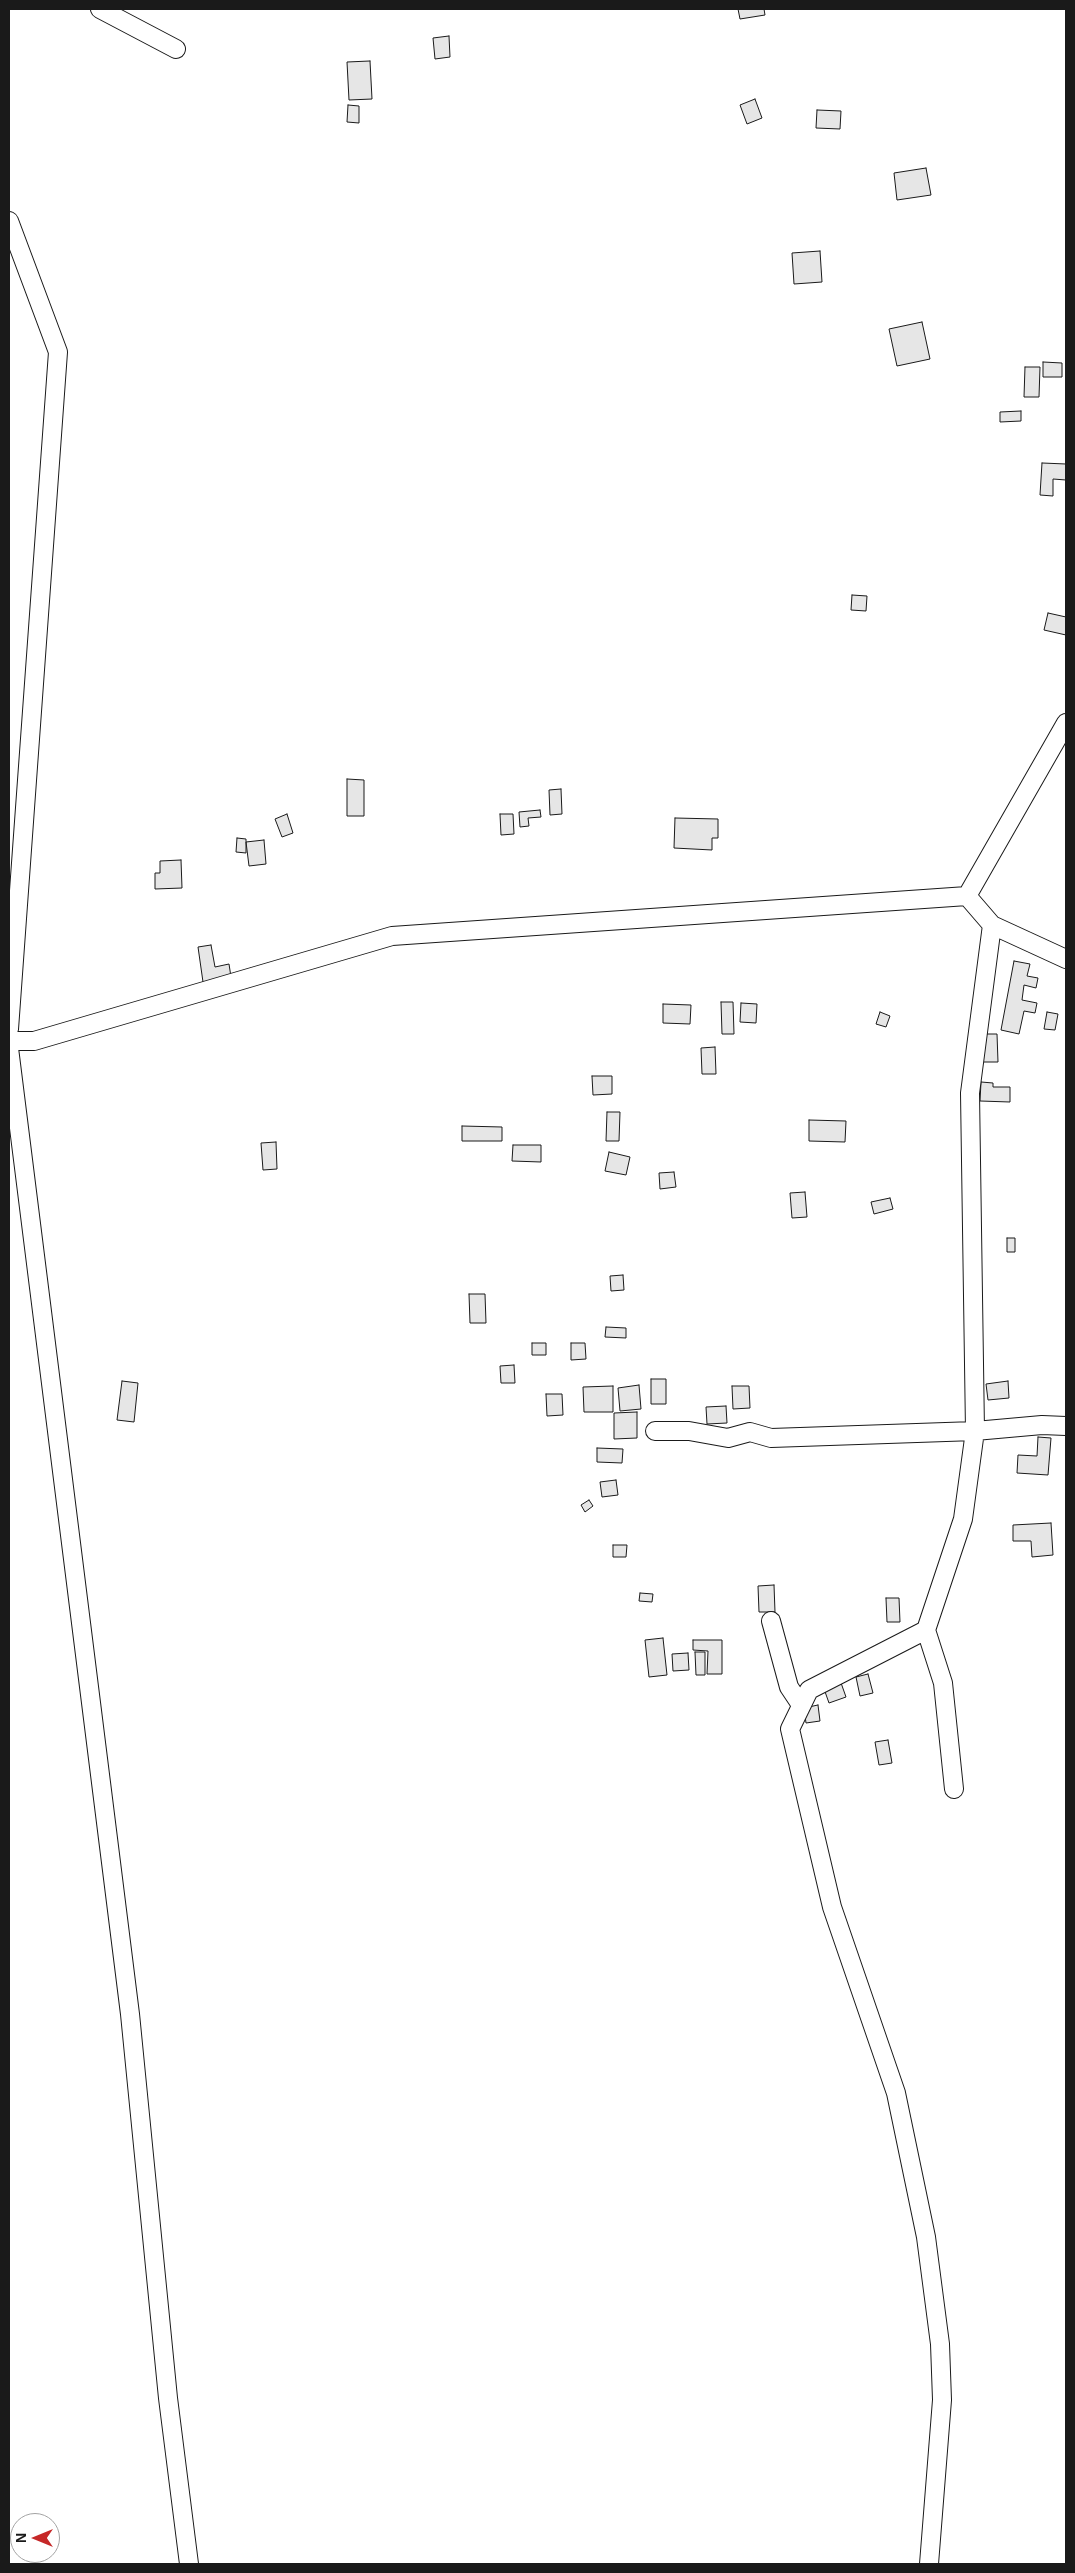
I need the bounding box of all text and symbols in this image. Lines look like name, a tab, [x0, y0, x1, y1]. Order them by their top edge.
north arrow	[10, 2513, 60, 2563]
text: N	[13, 2533, 29, 2543]

